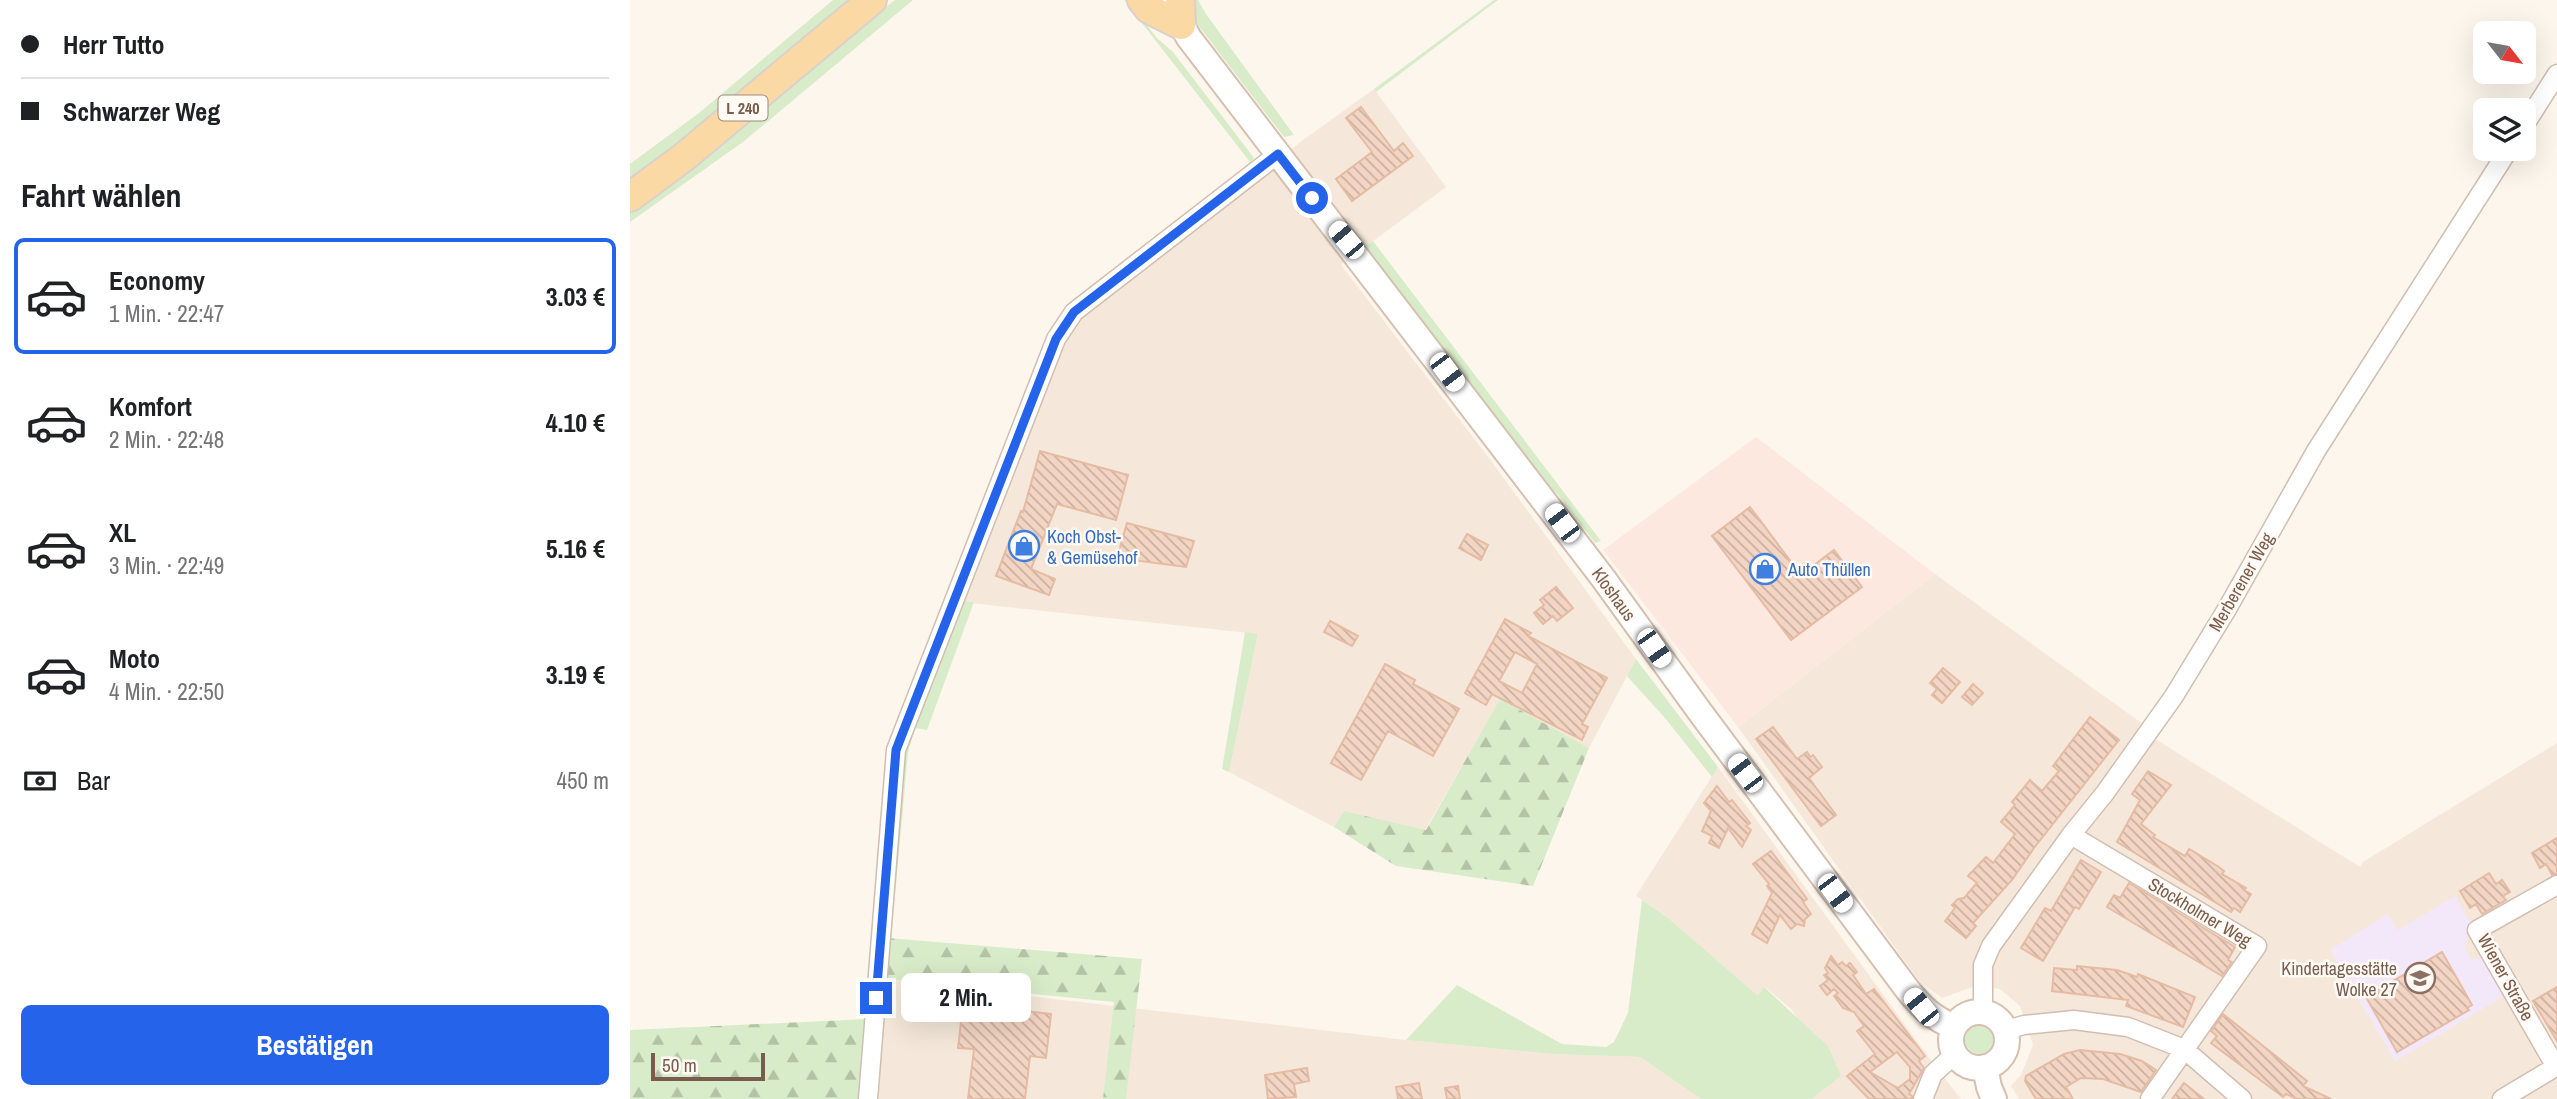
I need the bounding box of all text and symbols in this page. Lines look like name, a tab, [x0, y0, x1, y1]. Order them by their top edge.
north arrow	[2473, 21, 2536, 84]
map controls	[2473, 21, 2536, 161]
text: Herr Tutto	[63, 27, 164, 62]
text: Schwarzer Weg	[63, 94, 220, 129]
road number: L 240	[718, 96, 768, 120]
button: layers	[2473, 98, 2536, 161]
text: Fahrt wählen	[21, 174, 182, 217]
route start	[1296, 182, 1328, 214]
car	[1325, 217, 1368, 263]
text: Economy	[109, 263, 205, 298]
icon: car	[25, 265, 88, 328]
text: 3.03 €	[546, 279, 605, 314]
text: 1 Min. · 22:47	[109, 298, 224, 329]
car	[1426, 349, 1469, 395]
text: Komfort	[109, 389, 192, 424]
icon: car	[25, 391, 88, 454]
text: 4.10 €	[546, 405, 605, 440]
text: 2 Min. · 22:48	[109, 424, 224, 455]
car	[1541, 500, 1584, 546]
text: XL	[109, 515, 136, 550]
icon: car	[25, 517, 88, 580]
place label: Koch Obst- & Gemüsehof	[1047, 524, 1138, 570]
street label: Merberener Weg	[2203, 527, 2280, 636]
shop icon: Koch Obst- & Gemüsehof	[1007, 529, 1041, 563]
text: 5.16 €	[546, 531, 605, 566]
text: 3 Min. · 22:49	[109, 550, 224, 581]
shop icon: Auto Thüllen	[1748, 552, 1782, 586]
place label: Auto Thüllen	[1787, 557, 1871, 582]
street label: Kloshaus	[1586, 562, 1642, 626]
car	[1634, 625, 1675, 671]
text: Moto	[109, 641, 160, 676]
icon: car	[25, 643, 88, 706]
text: 3.19 €	[546, 657, 605, 692]
text: 4 Min. · 22:50	[109, 676, 224, 707]
car	[1724, 750, 1767, 796]
icon: cash	[21, 762, 59, 800]
text: Bar	[77, 763, 110, 798]
text: 450 m	[557, 765, 609, 796]
car	[1814, 870, 1857, 916]
street label: Stockholmer Weg	[2144, 871, 2257, 953]
street label: Wiener Straße	[2472, 929, 2540, 1025]
place label: Kindertagesstätte Wolke 27	[2281, 956, 2397, 1002]
school or university icon: Kindertagesstätte Wolke 27	[2403, 961, 2437, 995]
callout: 2 Min.	[900, 974, 1030, 1023]
route end	[860, 982, 892, 1014]
text: 2 Min.	[939, 982, 993, 1013]
car	[1900, 984, 1943, 1030]
button: Bestätigen	[21, 1005, 609, 1085]
scale bar	[651, 1050, 765, 1082]
text: 50 m	[662, 1052, 697, 1078]

